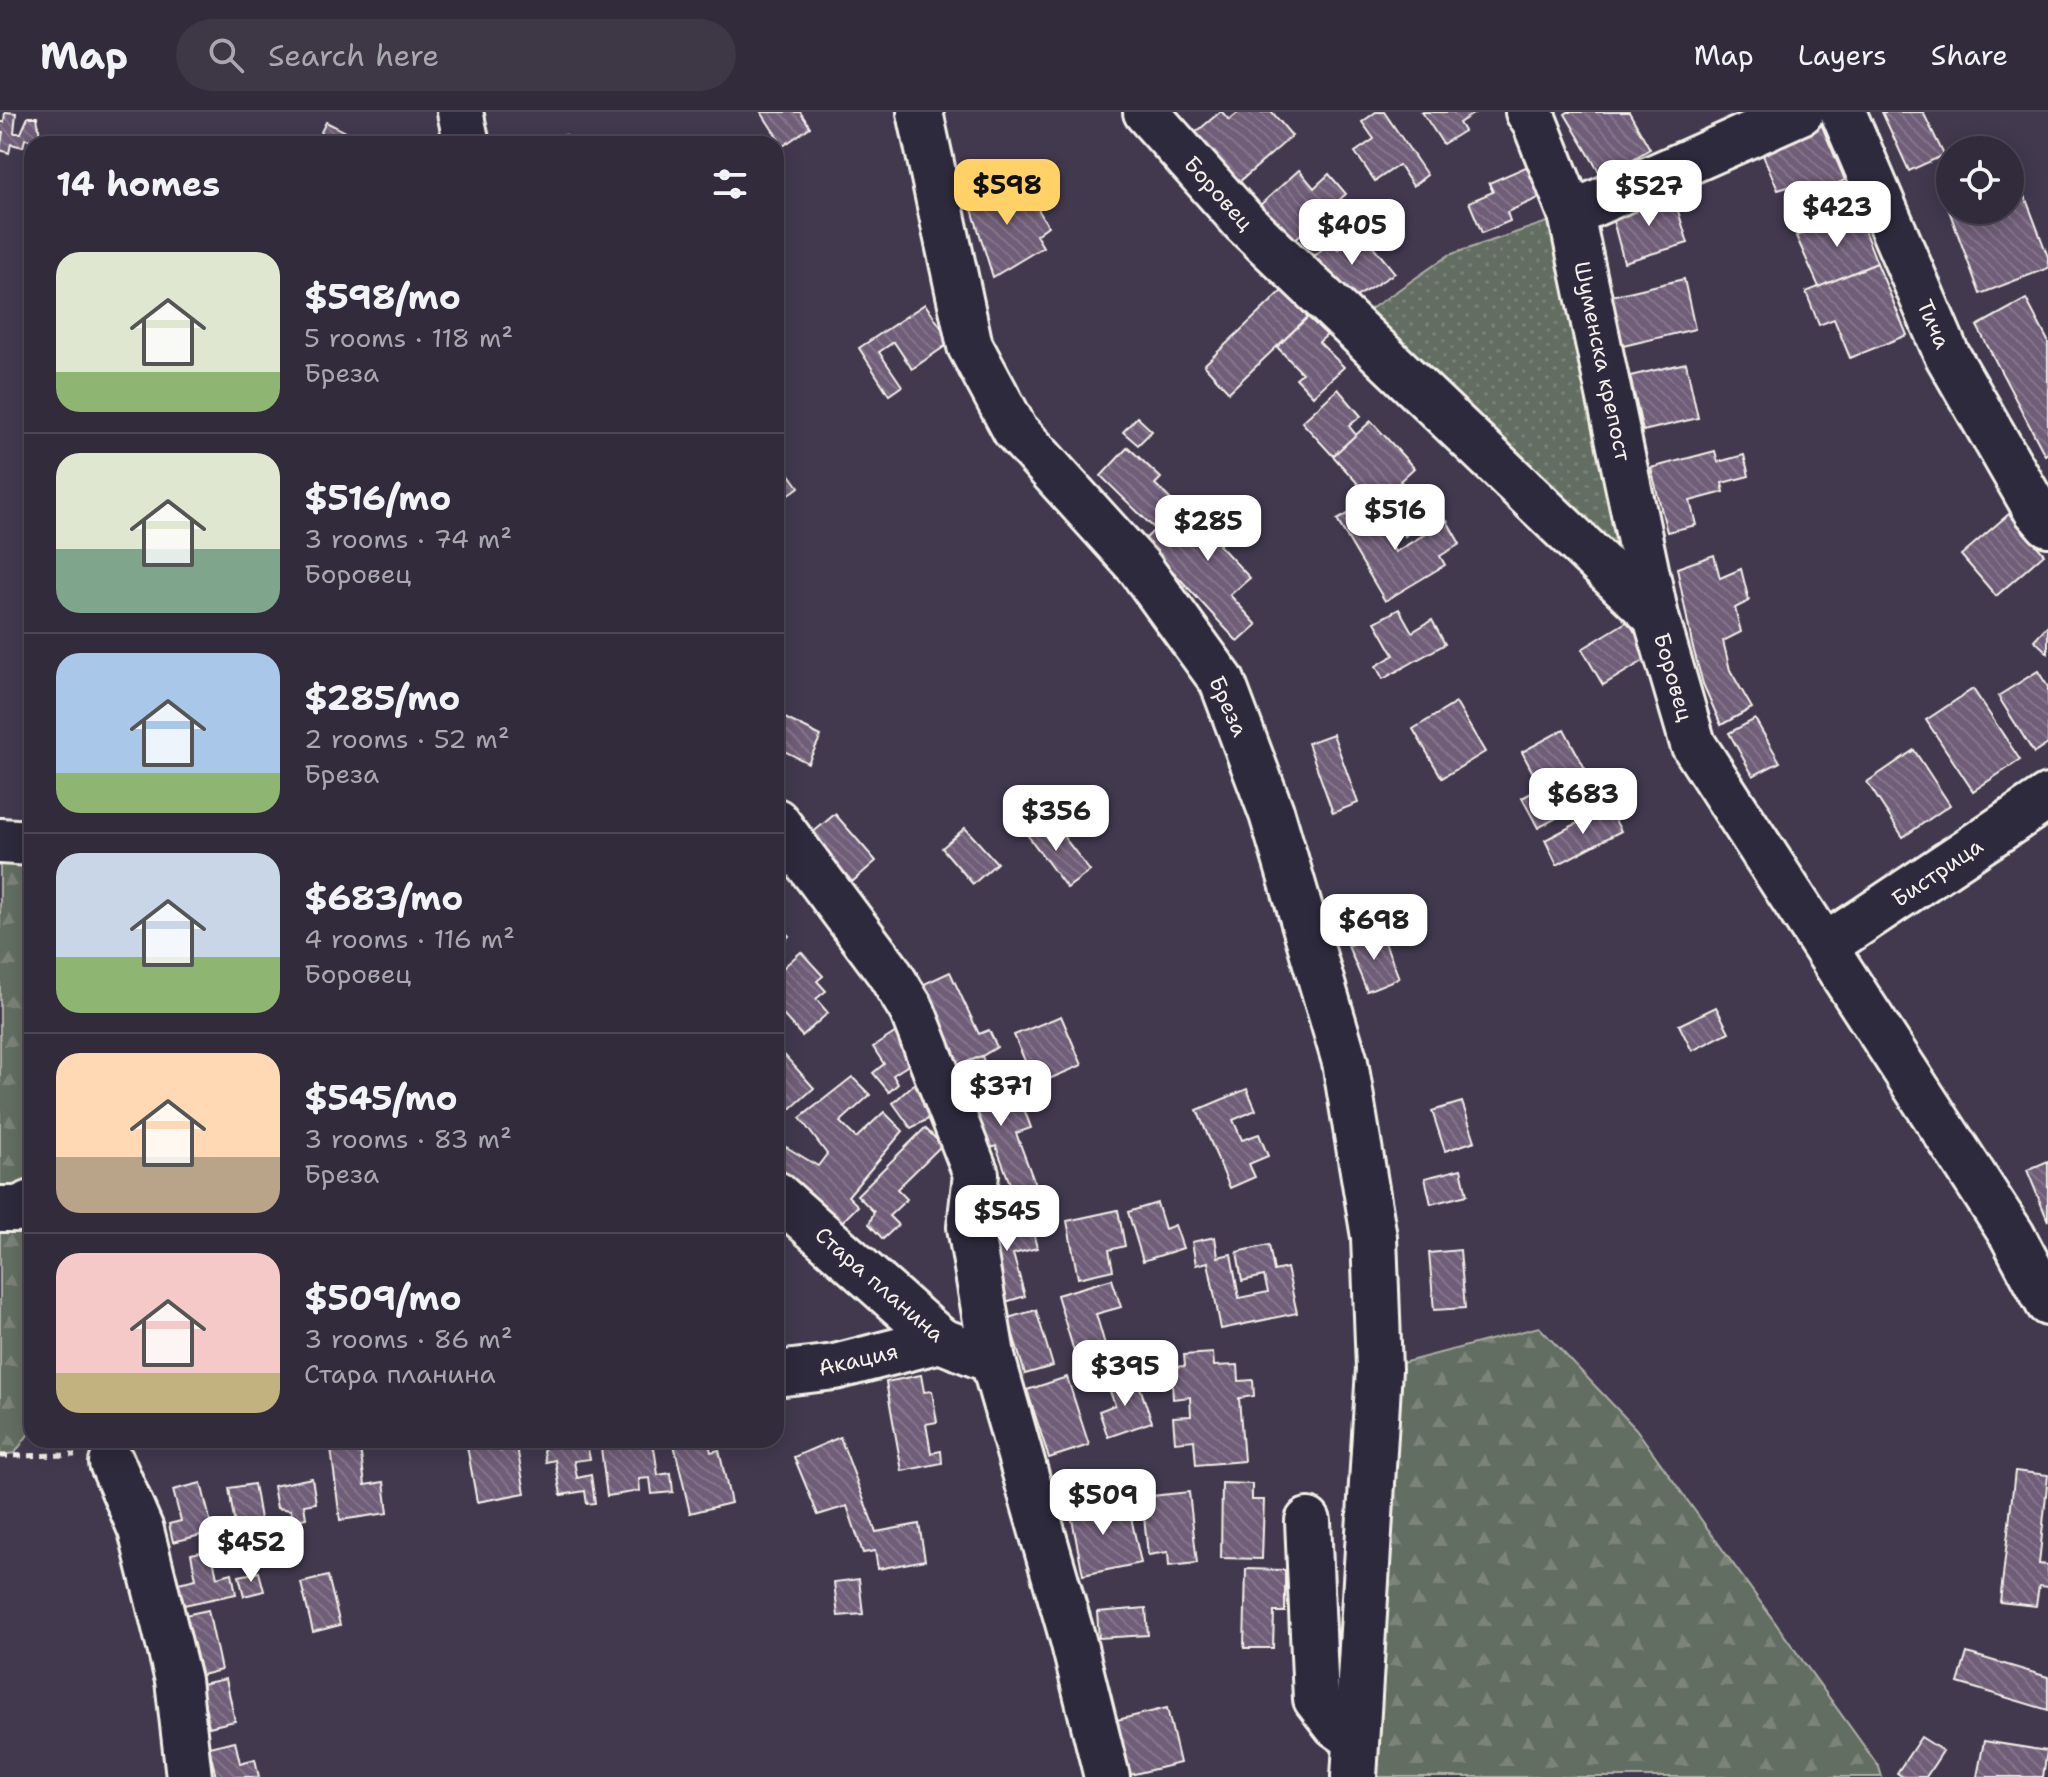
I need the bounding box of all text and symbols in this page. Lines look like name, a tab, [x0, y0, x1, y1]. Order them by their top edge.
search box	[176, 19, 736, 91]
text: Map	[40, 30, 128, 81]
icon: search	[204, 33, 248, 77]
text: Search here	[268, 35, 439, 76]
text: Map	[1694, 36, 1754, 74]
text: Layers	[1798, 36, 1887, 74]
text: Share	[1931, 36, 2008, 74]
map controls	[1936, 136, 2024, 224]
button: locate	[1936, 136, 2024, 224]
street label: Боровец	[1177, 150, 1260, 237]
pin: $598	[960, 159, 1054, 227]
pin: $527	[1602, 160, 1696, 228]
text: 14 homes	[56, 161, 220, 207]
icon: filters	[708, 162, 752, 206]
text: $598	[972, 167, 1042, 202]
text: $527	[1615, 168, 1683, 203]
pin: $423	[1790, 181, 1884, 249]
text: $423	[1802, 189, 1872, 224]
pin: $405	[1305, 199, 1399, 267]
text: $405	[1317, 207, 1387, 242]
street label: Шуменска крепост	[1567, 259, 1638, 464]
text: $598/mo	[304, 274, 461, 320]
icon: home	[120, 284, 216, 380]
street label: Тича	[1910, 295, 1957, 354]
text: 5 rooms · 118 m²	[304, 320, 513, 355]
text: Бреза	[304, 355, 379, 390]
text: $516/mo	[304, 475, 451, 521]
pin: $516	[1348, 484, 1442, 552]
icon: home	[120, 485, 216, 581]
text: $516	[1364, 492, 1426, 527]
pin: $285	[1161, 495, 1255, 563]
text: $285	[1173, 503, 1243, 538]
text: 3 rooms · 74 m²	[304, 521, 512, 556]
text: Боровец	[304, 556, 411, 591]
street label: Боровец	[1647, 629, 1700, 725]
street label: Бреза	[1202, 671, 1255, 741]
text: $285/mo	[304, 675, 460, 721]
icon: home	[120, 685, 216, 781]
text: 2 rooms · 52 m²	[304, 721, 510, 756]
text: Бреза	[304, 756, 379, 791]
pin: $683	[1536, 768, 1630, 836]
text: $683	[1547, 776, 1619, 811]
pin: $356	[1009, 785, 1103, 853]
text: $356	[1021, 793, 1091, 828]
street label: Бистрица	[1886, 831, 1989, 913]
text: $683/mo	[304, 875, 463, 921]
icon: home	[120, 885, 216, 981]
pin: $698	[1327, 894, 1421, 962]
text: $698	[1338, 902, 1410, 937]
text: 4 rooms · 116 m²	[304, 921, 515, 956]
text: Боровец	[304, 956, 411, 991]
pin: $371	[954, 1060, 1048, 1128]
text: $371	[969, 1068, 1033, 1103]
text: $545/mo	[304, 1075, 458, 1121]
icon: home	[120, 1085, 216, 1181]
text: 3 rooms · 83 m²	[304, 1121, 512, 1156]
text: Бреза	[304, 1156, 379, 1191]
pin: $545	[960, 1185, 1054, 1253]
text: $545	[973, 1193, 1041, 1228]
street label: Стара планина	[809, 1220, 951, 1349]
text: $509/mo	[304, 1275, 462, 1321]
icon: home	[120, 1285, 216, 1381]
text: 3 rooms · 86 m²	[304, 1321, 513, 1356]
street label: Акация	[815, 1336, 901, 1383]
pin: $395	[1078, 1340, 1172, 1408]
text: $395	[1090, 1348, 1160, 1383]
text: Стара планина	[304, 1356, 496, 1391]
pin: $509	[1056, 1469, 1150, 1537]
text: $509	[1068, 1477, 1138, 1512]
pin: $452	[204, 1516, 298, 1584]
text: $452	[217, 1524, 285, 1559]

